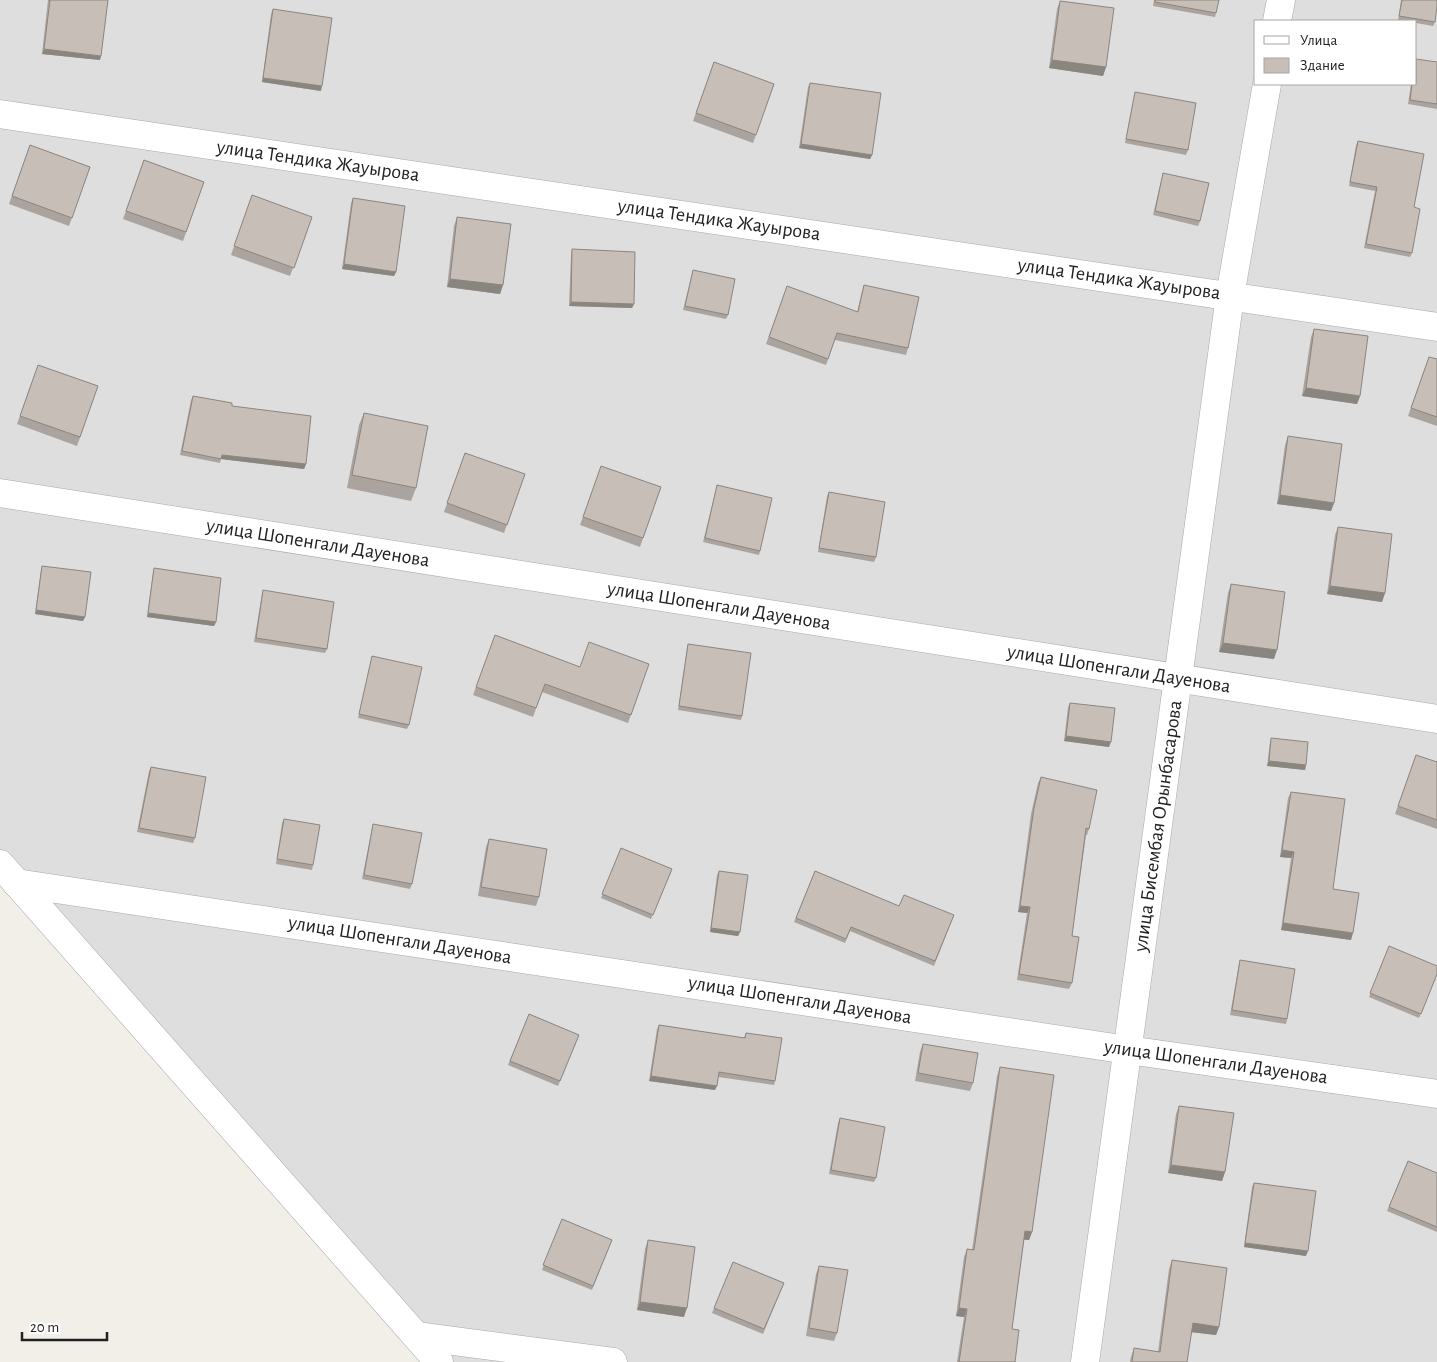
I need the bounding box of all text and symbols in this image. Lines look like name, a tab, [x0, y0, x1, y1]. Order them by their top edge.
legend	[1254, 20, 1417, 85]
text: Улица	[1300, 33, 1337, 48]
text: Здание	[1300, 58, 1345, 73]
street label: улица Тендика Жауырова	[214, 137, 421, 185]
street label: улица Тендика Жауырова	[615, 196, 822, 244]
street label: улица Тендика Жауырова	[1015, 255, 1222, 303]
street label: улица Шопенгали Дауенова	[204, 515, 431, 571]
street label: улица Шопенгали Дауенова	[605, 578, 832, 634]
street label: улица Шопенгали Дауенова	[1005, 641, 1232, 697]
street label: улица Бисембая Орынбасарова	[1130, 699, 1186, 954]
street label: улица Шопенгали Дауенова	[286, 912, 513, 968]
street label: улица Шопенгали Дауенова	[686, 972, 913, 1028]
street label: улица Шопенгали Дауенова	[1102, 1036, 1329, 1088]
scale bar	[22, 1310, 108, 1342]
text: 20 m	[30, 1320, 59, 1335]

